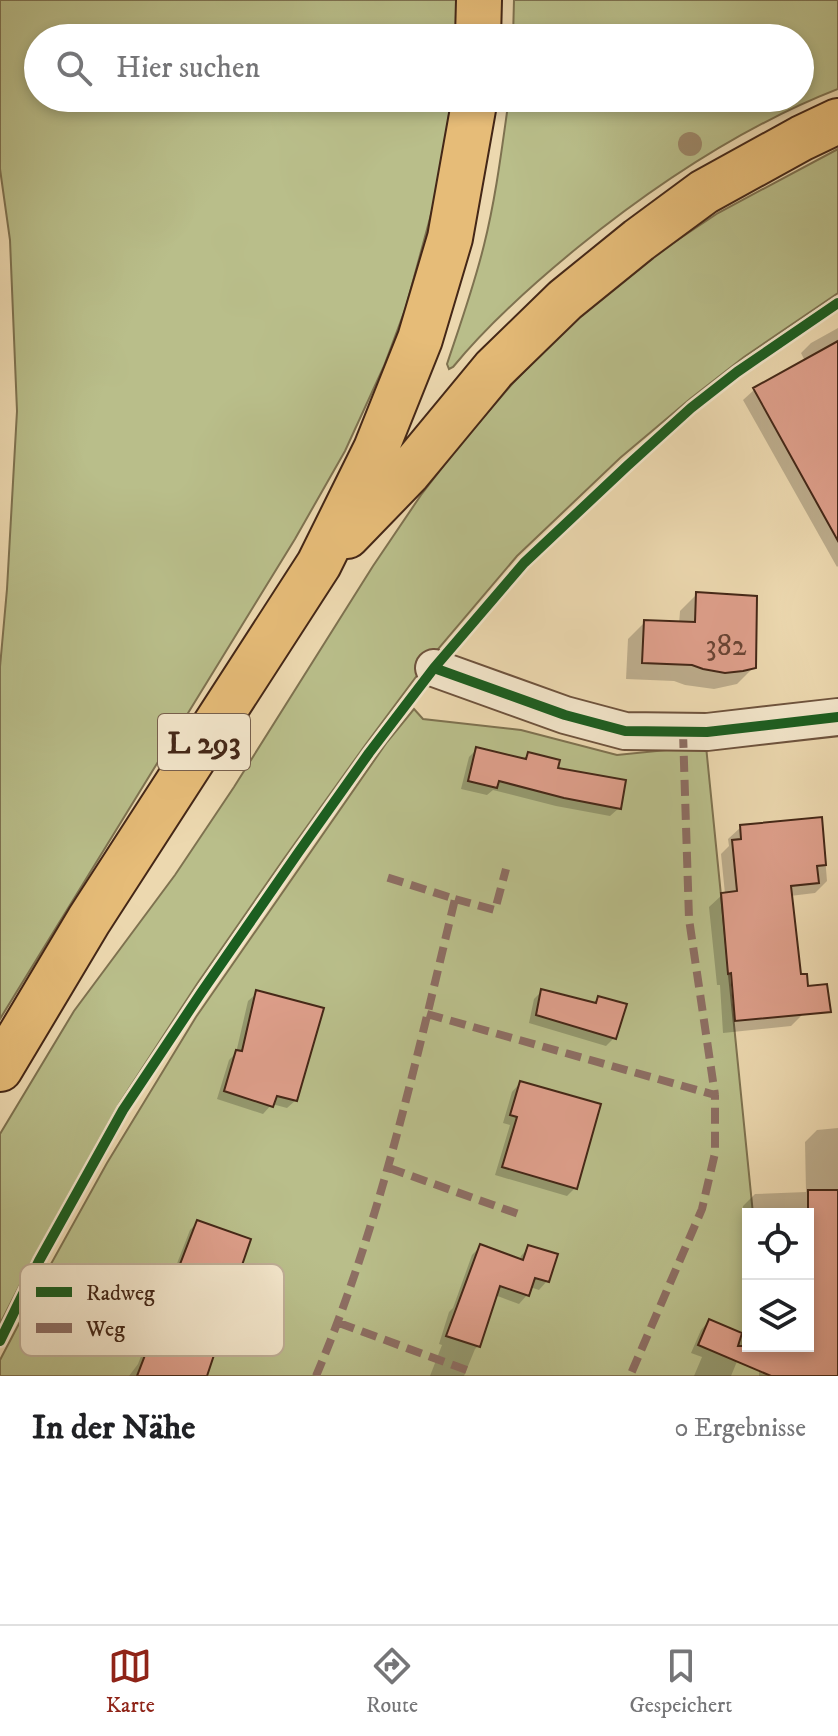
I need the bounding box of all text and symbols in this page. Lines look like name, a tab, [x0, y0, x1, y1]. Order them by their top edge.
search box	[24, 24, 814, 112]
icon: search	[52, 46, 96, 90]
text: Hier suchen	[116, 50, 260, 87]
house number: 382	[706, 628, 747, 665]
road number: L 293	[158, 714, 250, 770]
map controls	[742, 1208, 814, 1352]
button: locate	[742, 1208, 814, 1280]
legend	[20, 1264, 284, 1356]
text: Radweg	[86, 1280, 155, 1307]
button: layers	[742, 1280, 814, 1352]
text: Weg	[85, 1316, 125, 1343]
text: In der Nähe	[32, 1407, 195, 1449]
text: 0 Ergebnisse	[674, 1412, 806, 1445]
tab: Karte	[106, 1644, 155, 1719]
tab: Route	[366, 1644, 418, 1719]
tab: Gespeichert	[629, 1644, 732, 1719]

